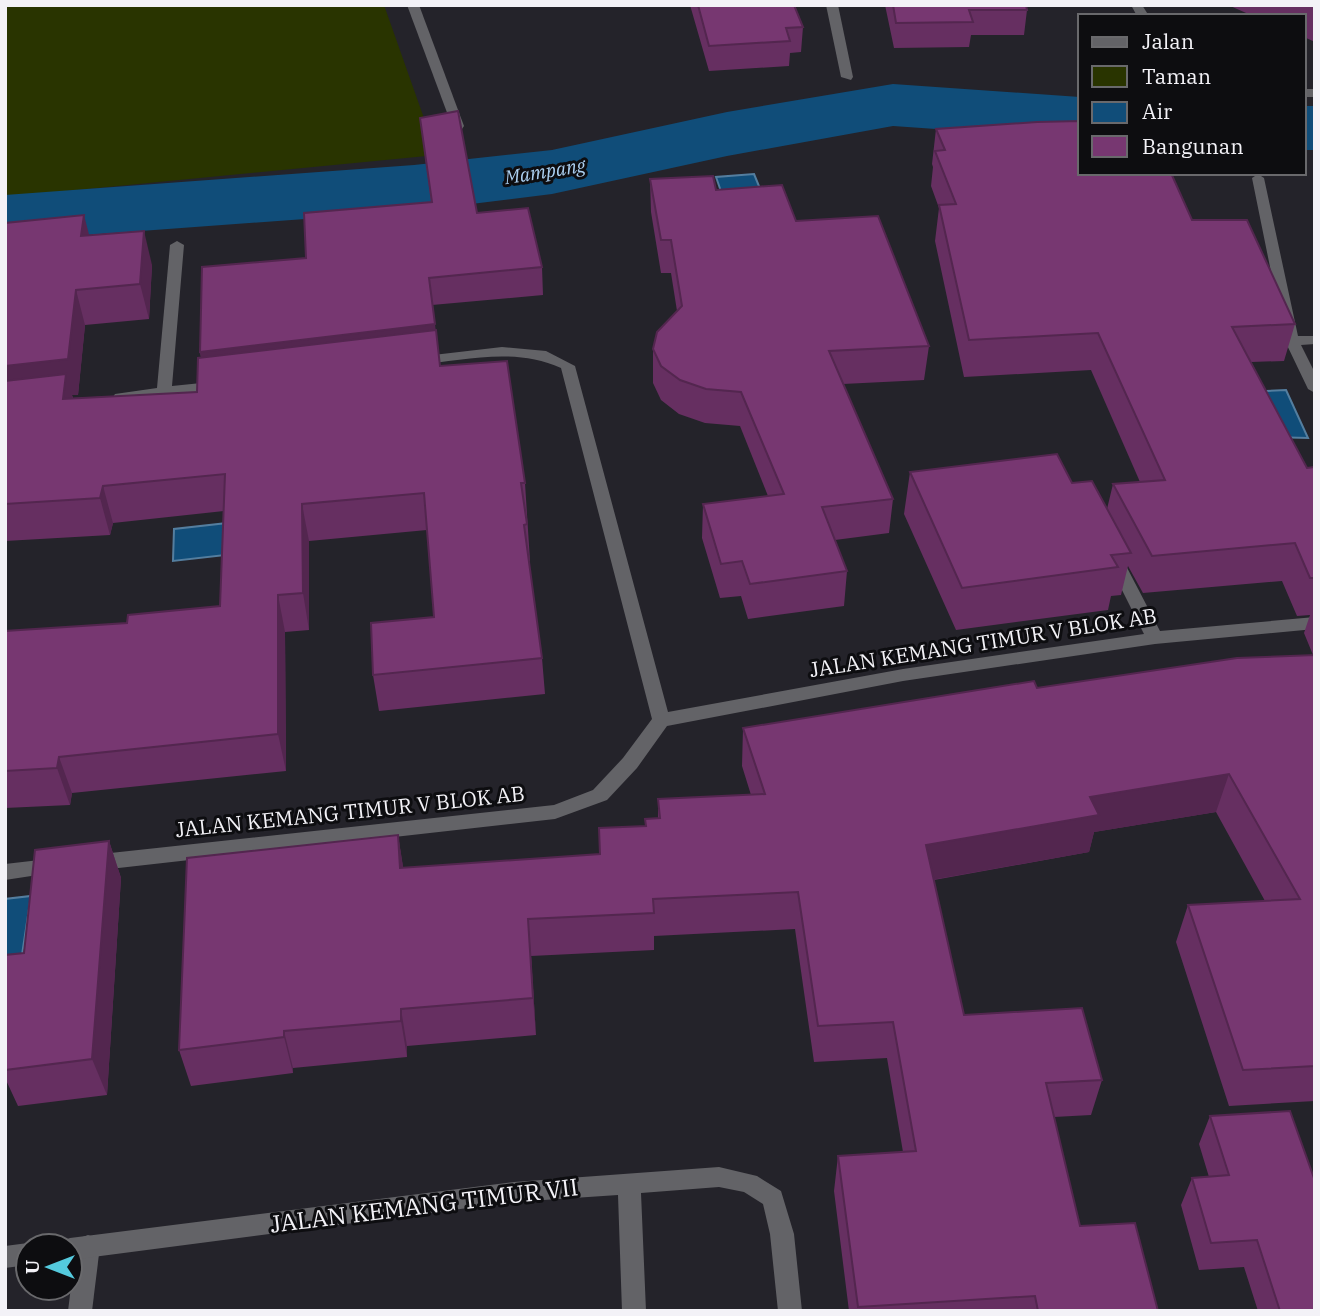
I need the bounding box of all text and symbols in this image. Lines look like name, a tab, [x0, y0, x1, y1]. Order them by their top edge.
legend	[1078, 14, 1306, 175]
text: Jalan	[1142, 27, 1194, 55]
text: Taman	[1142, 62, 1211, 90]
text: Air	[1142, 97, 1173, 125]
text: Bangunan	[1142, 132, 1244, 160]
water label: Mampang	[502, 153, 588, 189]
street label: JALAN KEMANG TIMUR V BLOK AB	[807, 601, 1159, 683]
street label: JALAN KEMANG TIMUR V BLOK AB	[174, 779, 526, 843]
street label: JALAN KEMANG TIMUR VII	[268, 1170, 580, 1240]
north arrow	[14, 1232, 84, 1302]
text: U	[20, 1260, 44, 1274]

